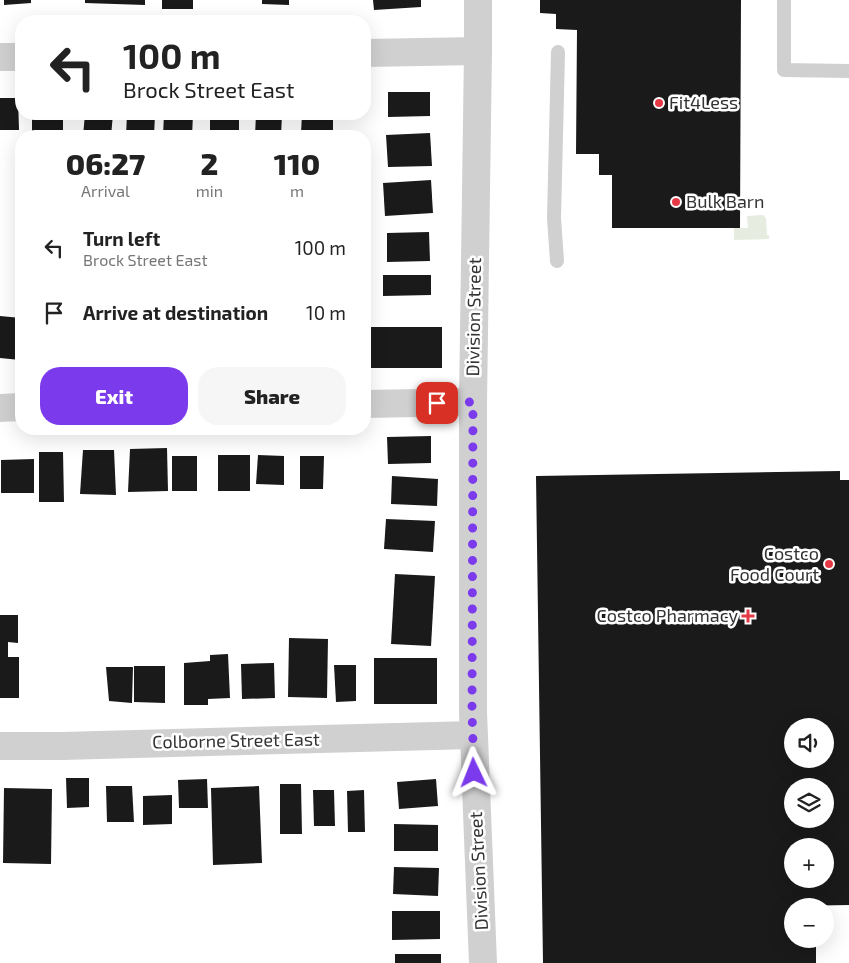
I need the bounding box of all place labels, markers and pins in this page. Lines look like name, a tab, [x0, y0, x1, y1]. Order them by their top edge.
place label: Fit4Less	[669, 91, 738, 113]
marker: Fit4Less	[653, 97, 665, 109]
place label: Bulk Barn	[686, 190, 764, 212]
marker: Bulk Barn	[670, 196, 682, 208]
pin	[416, 382, 458, 424]
place label: Costco Food Court	[730, 542, 819, 585]
marker: Costco Food Court	[823, 558, 835, 570]
place label: Costco Pharmacy	[596, 604, 738, 626]
marker: Costco Pharmacy	[742, 610, 754, 622]

